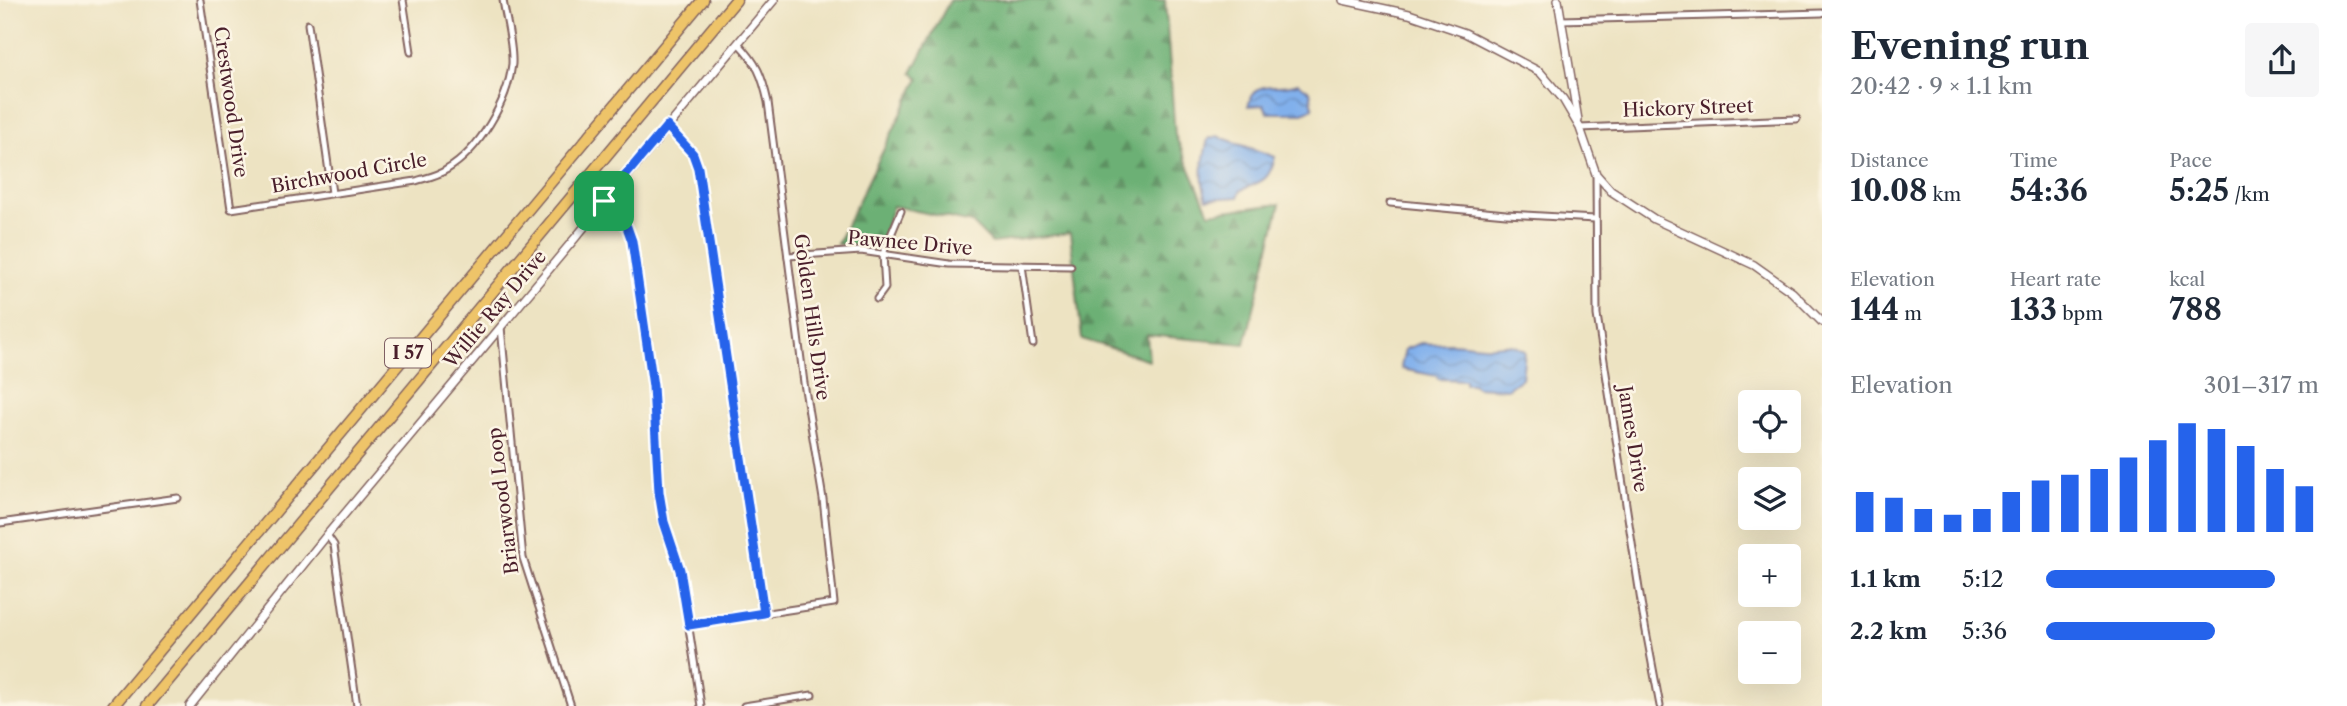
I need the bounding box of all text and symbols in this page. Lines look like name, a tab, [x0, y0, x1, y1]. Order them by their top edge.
text: Evening run	[1850, 22, 2090, 69]
button: share	[2245, 23, 2319, 97]
street label: Crestwood Drive	[209, 25, 253, 179]
text: 20:42 · 9 × 1.1 km	[1850, 72, 2033, 100]
street label: Hickory Street	[1622, 94, 1754, 122]
street label: Birchwood Circle	[269, 148, 429, 198]
text: Distance	[1850, 149, 1929, 172]
text: Time	[2010, 149, 2058, 172]
text: Pace	[2169, 149, 2212, 172]
pin	[574, 171, 634, 231]
text: 10.08	[1850, 172, 1928, 209]
text: 54:36	[2010, 172, 2088, 209]
text: 5:25	[2169, 172, 2229, 209]
icon: arrive	[585, 182, 623, 220]
text: km	[1928, 183, 1961, 206]
text: /km	[2229, 183, 2270, 206]
street label: Pawnee Drive	[847, 226, 973, 260]
street label: Golden Hills Drive	[789, 232, 835, 402]
street label: Willie Ray Drive	[438, 245, 551, 374]
text: Elevation	[1850, 268, 1935, 291]
text: Heart rate	[2010, 268, 2101, 291]
text: kcal	[2169, 268, 2205, 291]
text: 144	[1850, 291, 1899, 328]
text: 133	[2010, 291, 2057, 328]
text: 788	[2169, 291, 2222, 328]
text: m	[1899, 302, 1922, 325]
text: bpm	[2057, 302, 2103, 325]
road number: I 57	[385, 338, 431, 368]
text: Elevation	[1850, 371, 1953, 399]
text: 301–317 m	[2204, 371, 2319, 399]
street label: James Drive	[1613, 381, 1653, 494]
map controls	[1738, 390, 1801, 684]
button: locate	[1738, 390, 1801, 453]
street label: Briarwood Loop	[483, 426, 523, 576]
button: layers	[1738, 467, 1801, 530]
button: +	[1738, 544, 1801, 607]
text: 1.1 km	[1850, 565, 1921, 593]
text: 5:12	[1962, 565, 2004, 593]
text: 2.2 km	[1850, 617, 1927, 645]
text: 5:36	[1962, 617, 2007, 645]
button: −	[1738, 621, 1801, 684]

